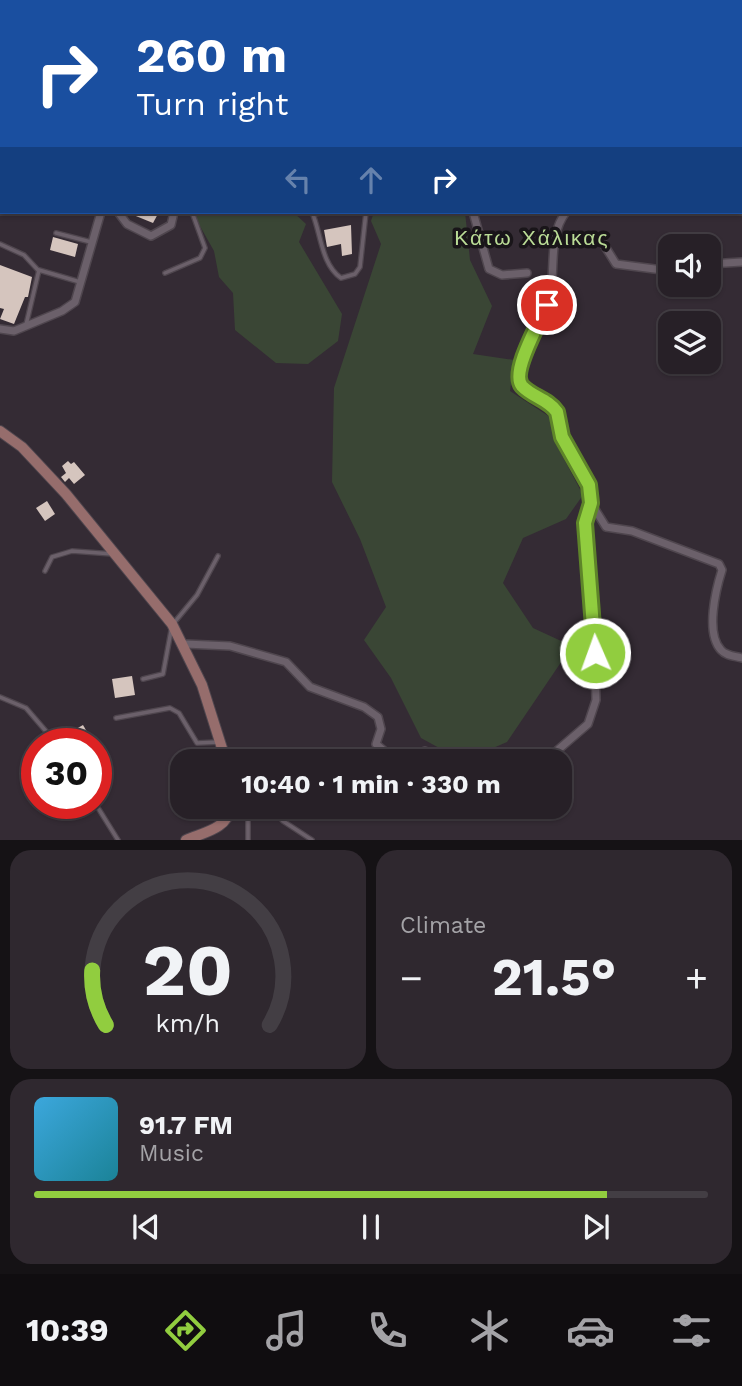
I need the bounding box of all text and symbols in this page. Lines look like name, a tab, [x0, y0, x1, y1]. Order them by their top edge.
text: 260 m	[136, 26, 287, 84]
icon: right	[21, 28, 112, 119]
text: Turn right	[136, 85, 288, 123]
icon: left	[279, 161, 317, 199]
icon: ahead	[352, 161, 390, 199]
icon: right	[425, 161, 463, 199]
district label: Κάτω Χάλικας	[454, 225, 610, 250]
map controls	[658, 234, 721, 374]
button: sound	[658, 234, 721, 297]
pin	[517, 275, 577, 335]
icon: arrive	[528, 286, 566, 324]
button: layers	[658, 311, 721, 374]
position arrow	[558, 616, 632, 690]
speed limit sign: 30	[21, 728, 112, 819]
text: 10:40 · 1 min · 330 m	[241, 769, 501, 799]
text: Climate	[400, 912, 486, 939]
text: 20	[143, 928, 233, 1014]
text: 21.5°	[492, 947, 616, 1008]
text: −	[400, 956, 423, 1000]
text: +	[685, 956, 708, 1000]
text: km/h	[156, 1009, 220, 1038]
text: 91.7 FM	[139, 1110, 233, 1140]
text: Music	[139, 1140, 204, 1167]
icon: previous	[127, 1208, 165, 1246]
icon: pause	[352, 1208, 390, 1246]
icon: next	[577, 1208, 615, 1246]
icon: directions	[161, 1306, 210, 1355]
icon: music	[262, 1306, 311, 1355]
icon: phone	[363, 1306, 412, 1355]
icon: climate	[465, 1306, 514, 1355]
icon: car	[566, 1306, 615, 1355]
icon: filters	[667, 1306, 716, 1355]
text: 10:39	[26, 1311, 109, 1349]

